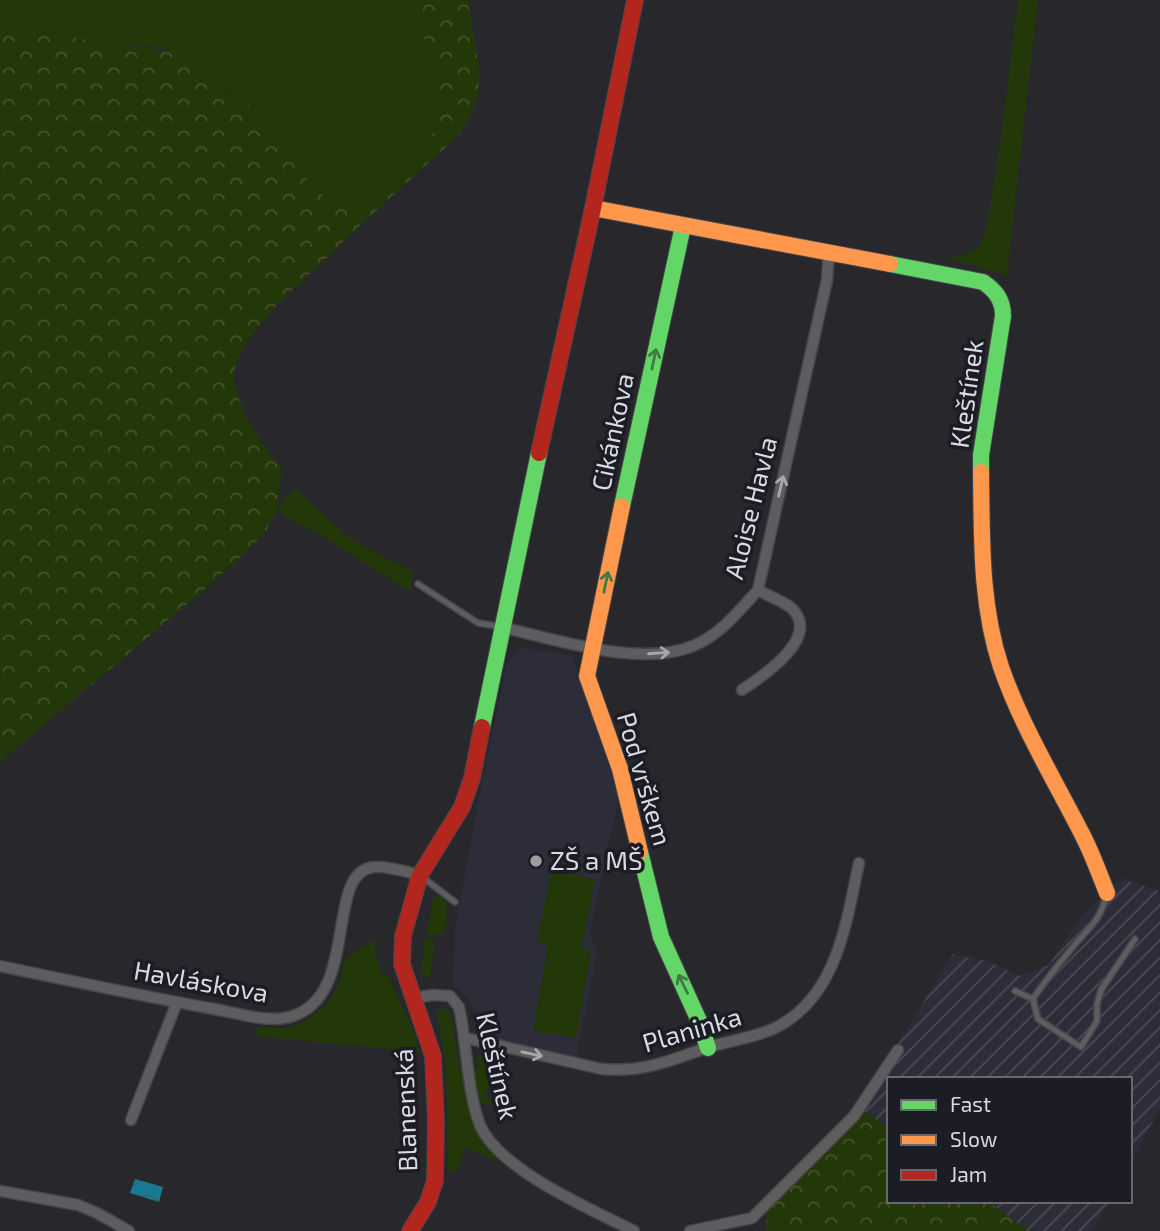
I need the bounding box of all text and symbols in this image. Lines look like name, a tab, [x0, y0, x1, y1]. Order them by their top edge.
street label: Kleštínek	[943, 338, 988, 450]
one-way arrow	[648, 348, 661, 371]
street label: Cikánkova	[584, 370, 639, 493]
street label: Aloise Havla	[717, 433, 782, 582]
one-way arrow	[775, 475, 789, 498]
one-way arrow	[599, 571, 613, 594]
one-way arrow	[647, 646, 670, 659]
street label: Pod vrškem	[612, 708, 679, 849]
place label: ZŠ a MŠ	[550, 844, 643, 875]
marker: ZŠ a MŠ	[528, 853, 544, 869]
street label: Havláskova	[132, 953, 271, 1008]
one-way arrow	[675, 974, 688, 995]
street label: Planinka	[639, 1000, 745, 1057]
street label: Kleštínek	[471, 1009, 526, 1122]
one-way arrow	[520, 1047, 543, 1061]
street label: Blanenská	[387, 1048, 422, 1172]
legend	[887, 1077, 1132, 1203]
text: Fast	[950, 1091, 991, 1116]
text: Slow	[950, 1126, 997, 1151]
text: Jam	[950, 1161, 987, 1186]

